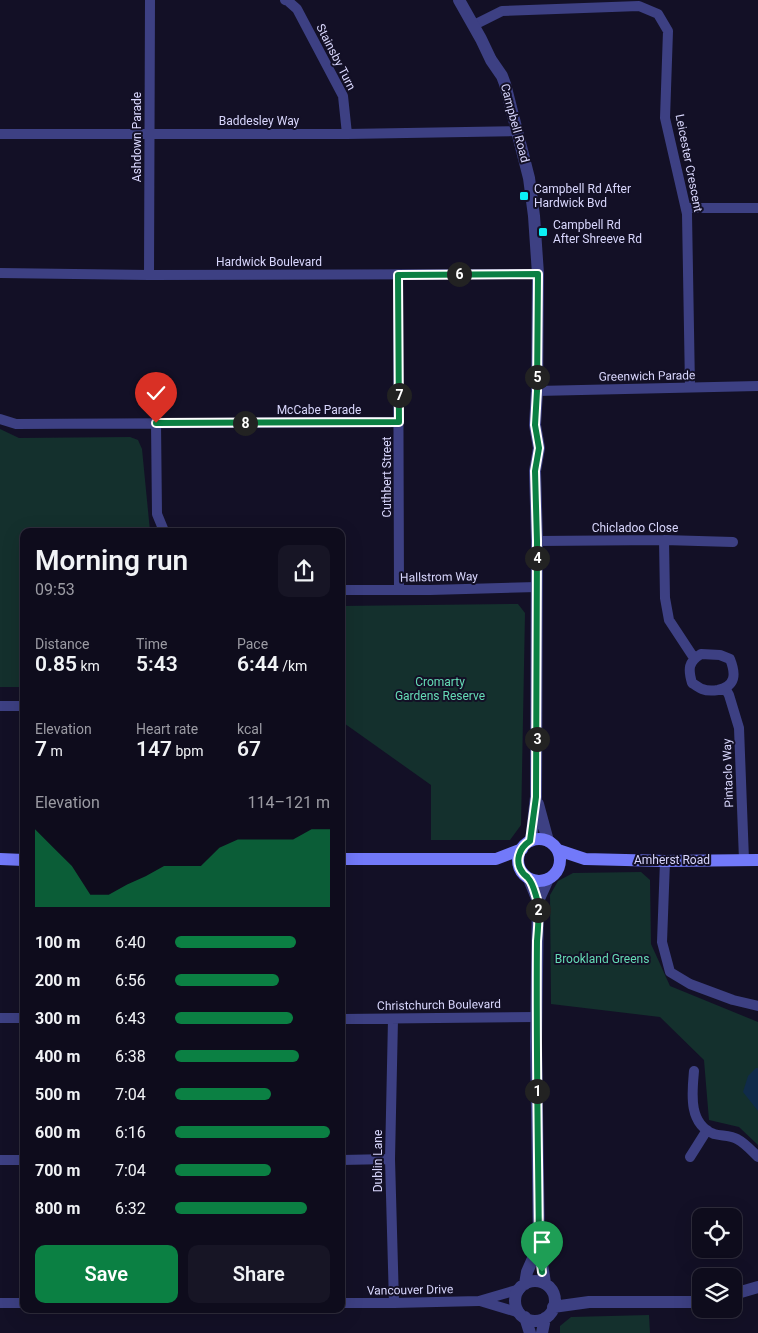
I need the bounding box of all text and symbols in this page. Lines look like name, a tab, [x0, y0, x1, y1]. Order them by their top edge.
street label: Stainsby Turn	[313, 22, 359, 92]
street label: Campbell Road	[498, 82, 532, 164]
street label: Ashdown Parade	[130, 92, 144, 182]
street label: Leicester Crescent	[673, 113, 705, 213]
street label: Baddesley Way	[219, 114, 300, 128]
place label: Campbell Rd After Hardwick Bvd	[534, 182, 631, 210]
marker: Campbell Rd After Hardwick Bvd	[518, 190, 530, 202]
place label: Campbell Rd After Shreeve Rd	[553, 218, 642, 246]
marker: Campbell Rd After Shreeve Rd	[537, 226, 549, 238]
street label: Hardwick Boulevard	[216, 255, 322, 269]
pin: 6	[446, 262, 472, 286]
text: 6	[455, 266, 464, 282]
pin: 5	[524, 364, 550, 390]
street label: Greenwich Parade	[598, 368, 696, 384]
text: 5	[533, 369, 542, 385]
pin	[135, 372, 177, 423]
icon: check	[142, 379, 170, 407]
pin: 7	[386, 382, 412, 408]
text: 7	[395, 387, 404, 403]
street label: McCabe Parade	[277, 403, 361, 417]
pin: 8	[232, 410, 258, 436]
text: 8	[241, 415, 250, 431]
street label: Cuthbert Street	[380, 436, 394, 517]
street label: Chicladoo Close	[592, 521, 678, 535]
text: Morning run	[35, 544, 188, 577]
button: share	[278, 545, 330, 597]
pin: 4	[524, 546, 550, 570]
text: 4	[533, 550, 542, 566]
street label: Hallstrom Way	[400, 569, 478, 585]
text: 09:53	[35, 580, 75, 599]
text: Distance	[35, 636, 90, 652]
text: Time	[136, 636, 167, 652]
text: Pace	[237, 636, 268, 652]
text: 0.85	[35, 652, 77, 676]
text: 5:43	[136, 652, 178, 676]
text: 6:44	[237, 652, 279, 676]
text: km	[77, 658, 100, 674]
text: /km	[279, 658, 307, 674]
park label: Cromarty Gardens Reserve	[395, 675, 485, 703]
text: Elevation	[35, 721, 92, 737]
text: Heart rate	[136, 721, 198, 737]
text: kcal	[237, 721, 262, 737]
pin: 3	[524, 726, 550, 752]
text: 3	[533, 731, 542, 747]
text: 7	[35, 737, 47, 761]
text: 147	[136, 737, 172, 761]
text: 67	[237, 737, 261, 761]
street label: Pintaclo Way	[720, 738, 736, 808]
text: m	[47, 743, 63, 759]
text: bpm	[172, 743, 203, 759]
text: Elevation	[35, 793, 100, 812]
text: 114–121 m	[248, 793, 330, 812]
street label: Amherst Road	[634, 853, 710, 867]
pin: 2	[526, 898, 550, 922]
text: 2	[534, 902, 543, 918]
text: 100 m	[35, 933, 80, 952]
text: 6:40	[115, 933, 146, 952]
park label: Brookland Greens	[555, 952, 649, 966]
text: 200 m	[35, 971, 80, 990]
text: 6:56	[115, 971, 146, 990]
street label: Christchurch Boulevard	[377, 997, 501, 1013]
text: 300 m	[35, 1009, 80, 1028]
text: 6:43	[115, 1009, 146, 1028]
text: 400 m	[35, 1047, 80, 1066]
text: 6:38	[115, 1047, 146, 1066]
pin: 1	[524, 1078, 550, 1104]
text: 1	[533, 1083, 542, 1099]
text: 500 m	[35, 1085, 80, 1104]
text: 7:04	[115, 1085, 146, 1104]
text: 600 m	[35, 1123, 80, 1142]
text: 6:16	[115, 1123, 146, 1142]
street label: Dublin Lane	[371, 1130, 385, 1192]
text: 700 m	[35, 1161, 80, 1180]
text: 7:04	[115, 1161, 146, 1180]
text: 800 m	[35, 1199, 80, 1218]
text: 6:32	[115, 1199, 146, 1218]
map controls	[692, 1208, 742, 1318]
button: locate	[692, 1208, 742, 1258]
pin	[521, 1221, 563, 1272]
icon: arrive	[528, 1228, 556, 1256]
button: Save	[35, 1245, 178, 1303]
button: Share	[188, 1245, 330, 1303]
button: layers	[692, 1268, 742, 1318]
street label: Vancouver Drive	[367, 1282, 453, 1298]

